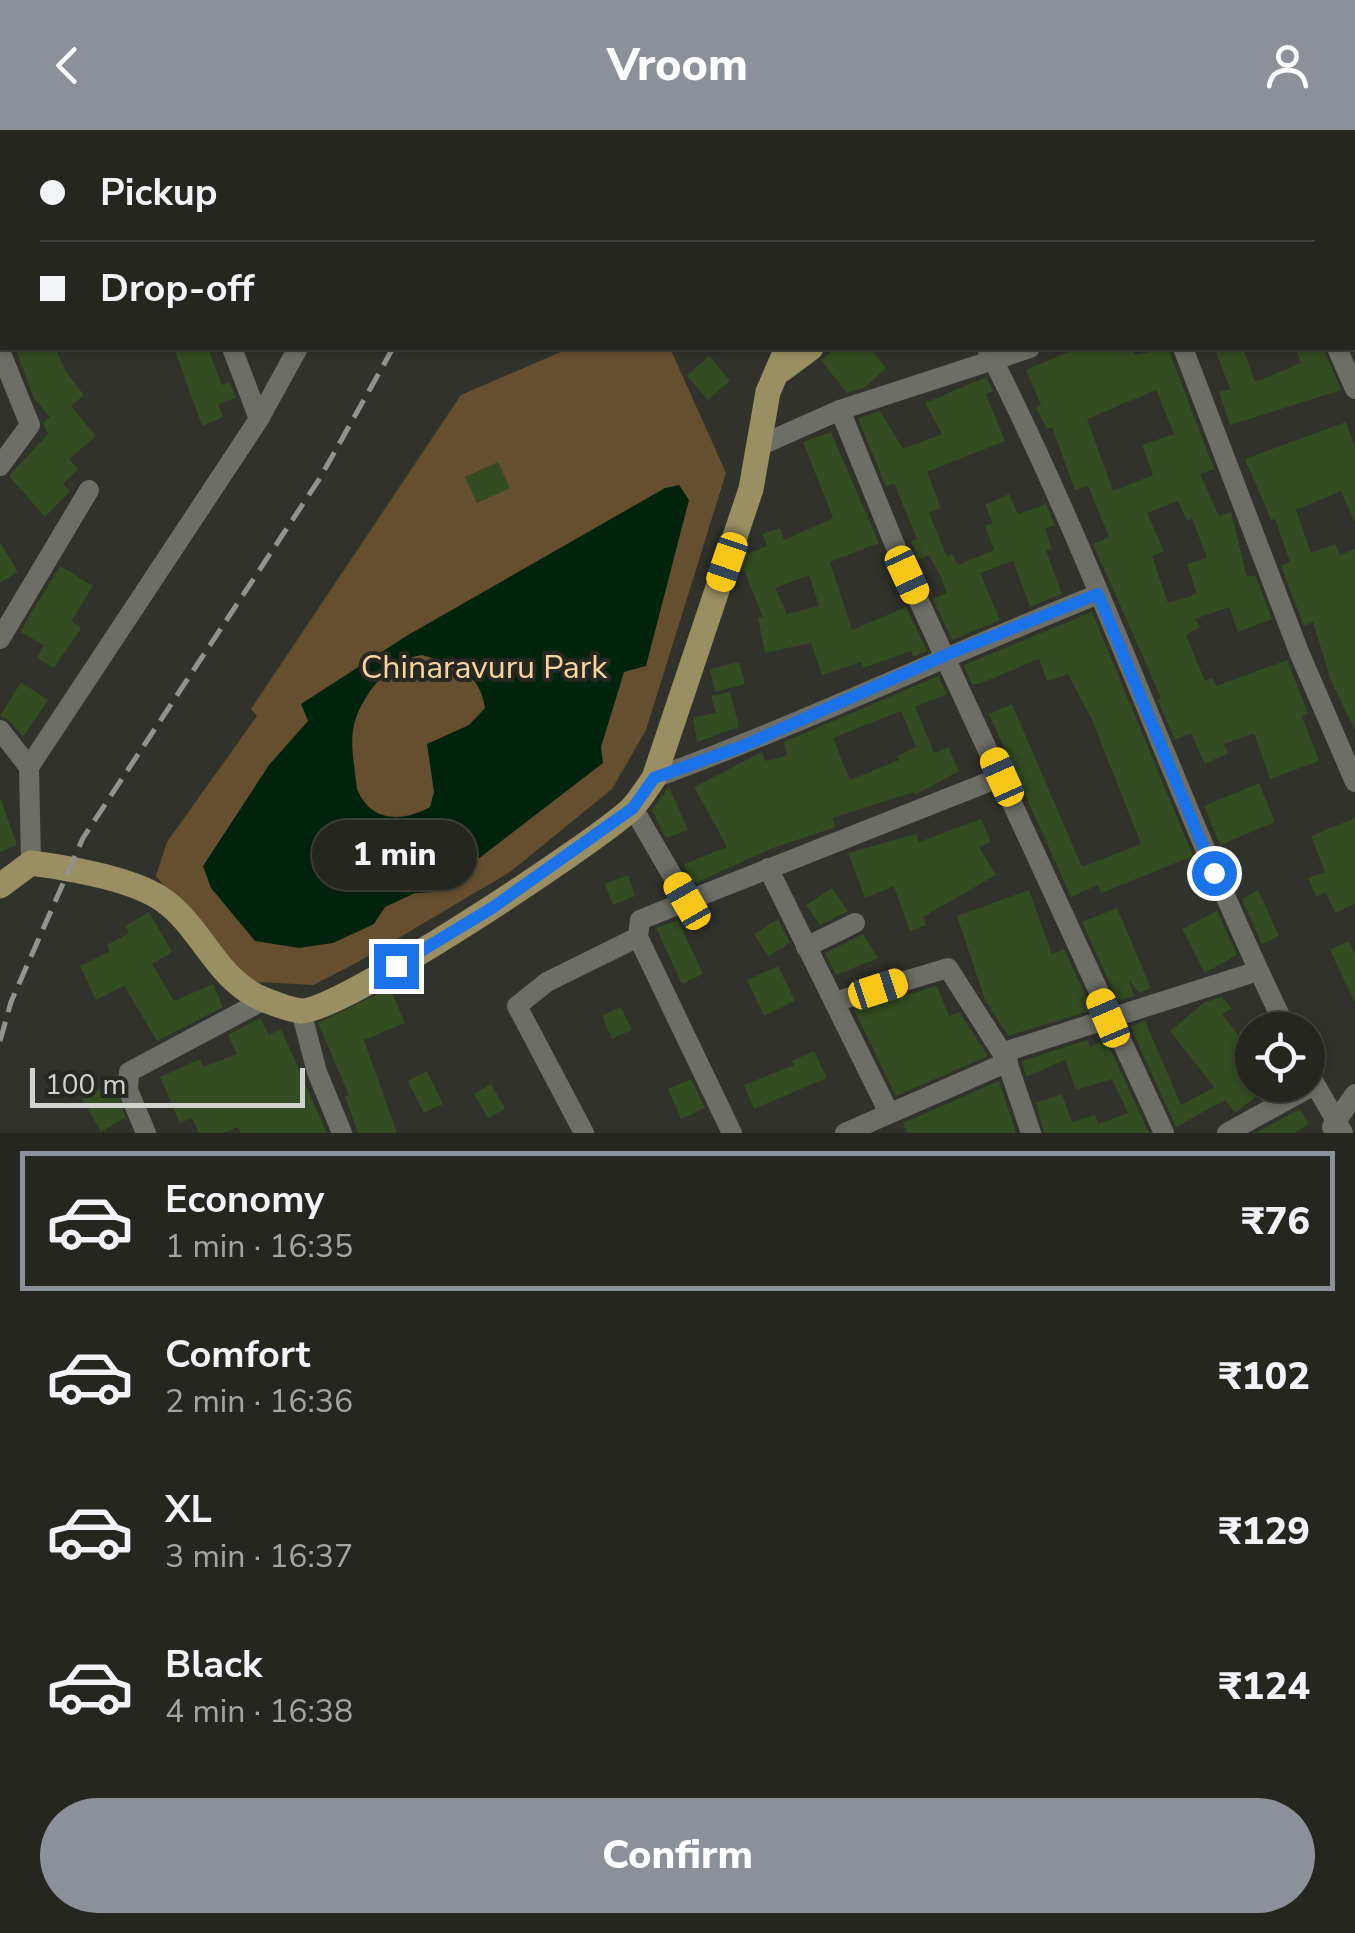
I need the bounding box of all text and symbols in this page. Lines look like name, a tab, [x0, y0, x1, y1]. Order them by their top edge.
text: Vroom	[607, 35, 748, 96]
icon: back	[40, 38, 95, 93]
icon: person	[1260, 38, 1315, 93]
text: Pickup	[100, 167, 218, 218]
text: Drop-off	[100, 263, 254, 314]
car	[703, 529, 751, 595]
car	[881, 541, 933, 609]
park label: Chinaravuru Park	[361, 646, 608, 689]
car	[976, 743, 1028, 811]
callout: 1 min	[314, 821, 478, 891]
text: 1 min	[352, 833, 437, 876]
route start	[1192, 851, 1237, 896]
car	[659, 868, 715, 934]
route end	[374, 944, 419, 989]
car	[845, 965, 911, 1013]
car	[1082, 985, 1134, 1051]
map controls	[1235, 1012, 1325, 1102]
button: locate	[1235, 1012, 1325, 1102]
scale bar	[30, 1063, 305, 1108]
text: 100 m	[45, 1066, 127, 1104]
text: Economy	[165, 1174, 324, 1225]
icon: car	[45, 1176, 135, 1266]
text: ₹76	[1242, 1196, 1310, 1247]
text: 1 min · 16:35	[165, 1225, 353, 1268]
text: Comfort	[165, 1329, 310, 1380]
icon: car	[45, 1331, 135, 1421]
text: ₹102	[1219, 1351, 1310, 1402]
text: 2 min · 16:36	[165, 1380, 353, 1423]
text: XL	[165, 1484, 212, 1535]
icon: car	[45, 1486, 135, 1576]
text: ₹129	[1219, 1506, 1310, 1557]
text: 3 min · 16:37	[165, 1535, 353, 1578]
text: Black	[165, 1639, 262, 1690]
icon: car	[45, 1641, 135, 1731]
text: ₹124	[1219, 1661, 1310, 1712]
text: 4 min · 16:38	[165, 1690, 353, 1733]
button: Confirm	[40, 1798, 1315, 1913]

